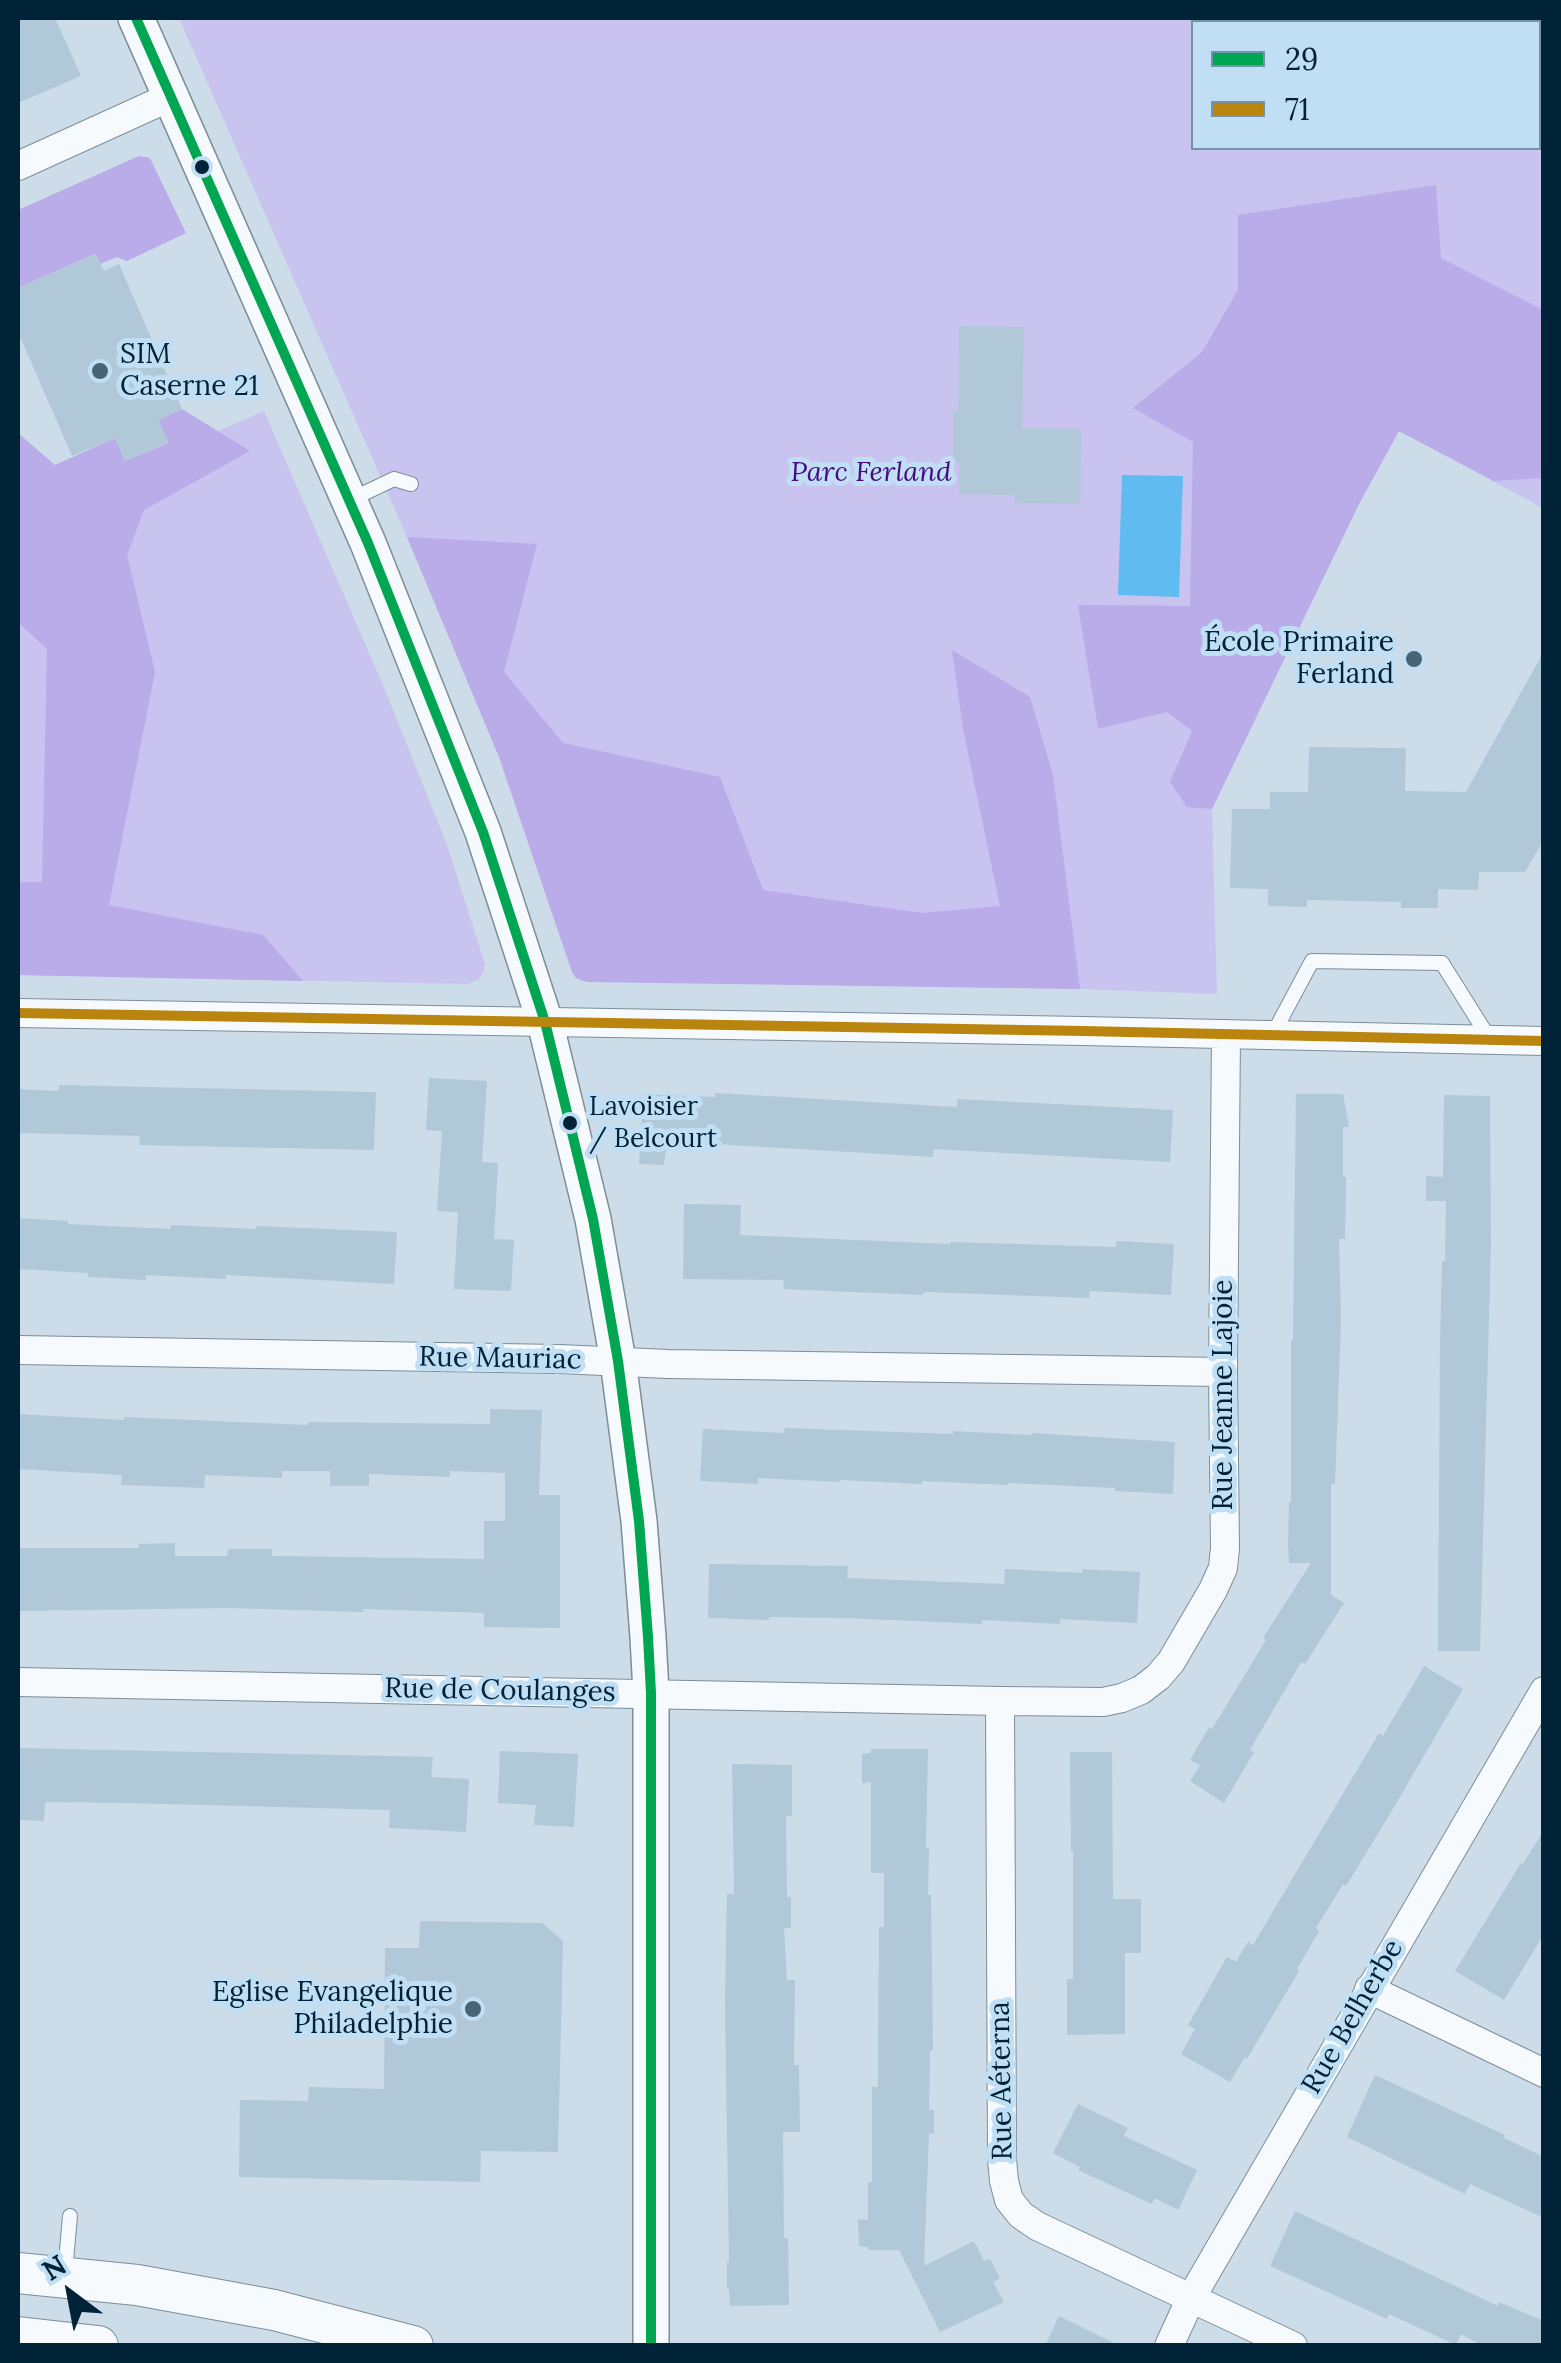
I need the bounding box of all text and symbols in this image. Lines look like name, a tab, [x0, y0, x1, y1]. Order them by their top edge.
legend	[1191, 20, 1541, 150]
text: 29	[1285, 40, 1318, 78]
text: 71	[1285, 90, 1310, 128]
unlabelled marker	[192, 157, 212, 177]
place label: SIM Caserne 21	[120, 338, 259, 404]
marker: SIM Caserne 21	[89, 360, 111, 382]
park label: Parc Ferland	[791, 456, 951, 490]
place label: École Primaire Ferland	[1204, 626, 1394, 692]
marker: École Primaire Ferland	[1403, 648, 1425, 670]
place label: Lavoisier / Belcourt	[589, 1092, 717, 1154]
marker: Lavoisier / Belcourt	[560, 1113, 580, 1133]
street label: Rue Jeanne Lajoie	[1207, 1280, 1241, 1510]
street label: Rue Mauriac	[418, 1341, 582, 1377]
street label: Rue de Coulanges	[384, 1672, 616, 1710]
street label: Rue Belherbe	[1295, 1934, 1411, 2100]
place label: Eglise Evangelique Philadelphie	[212, 1976, 453, 2042]
marker: Eglise Evangelique Philadelphie	[462, 1998, 484, 2020]
street label: Rue Aéterna	[984, 2001, 1020, 2161]
north arrow	[20, 2243, 120, 2343]
text: N	[35, 2247, 73, 2289]

